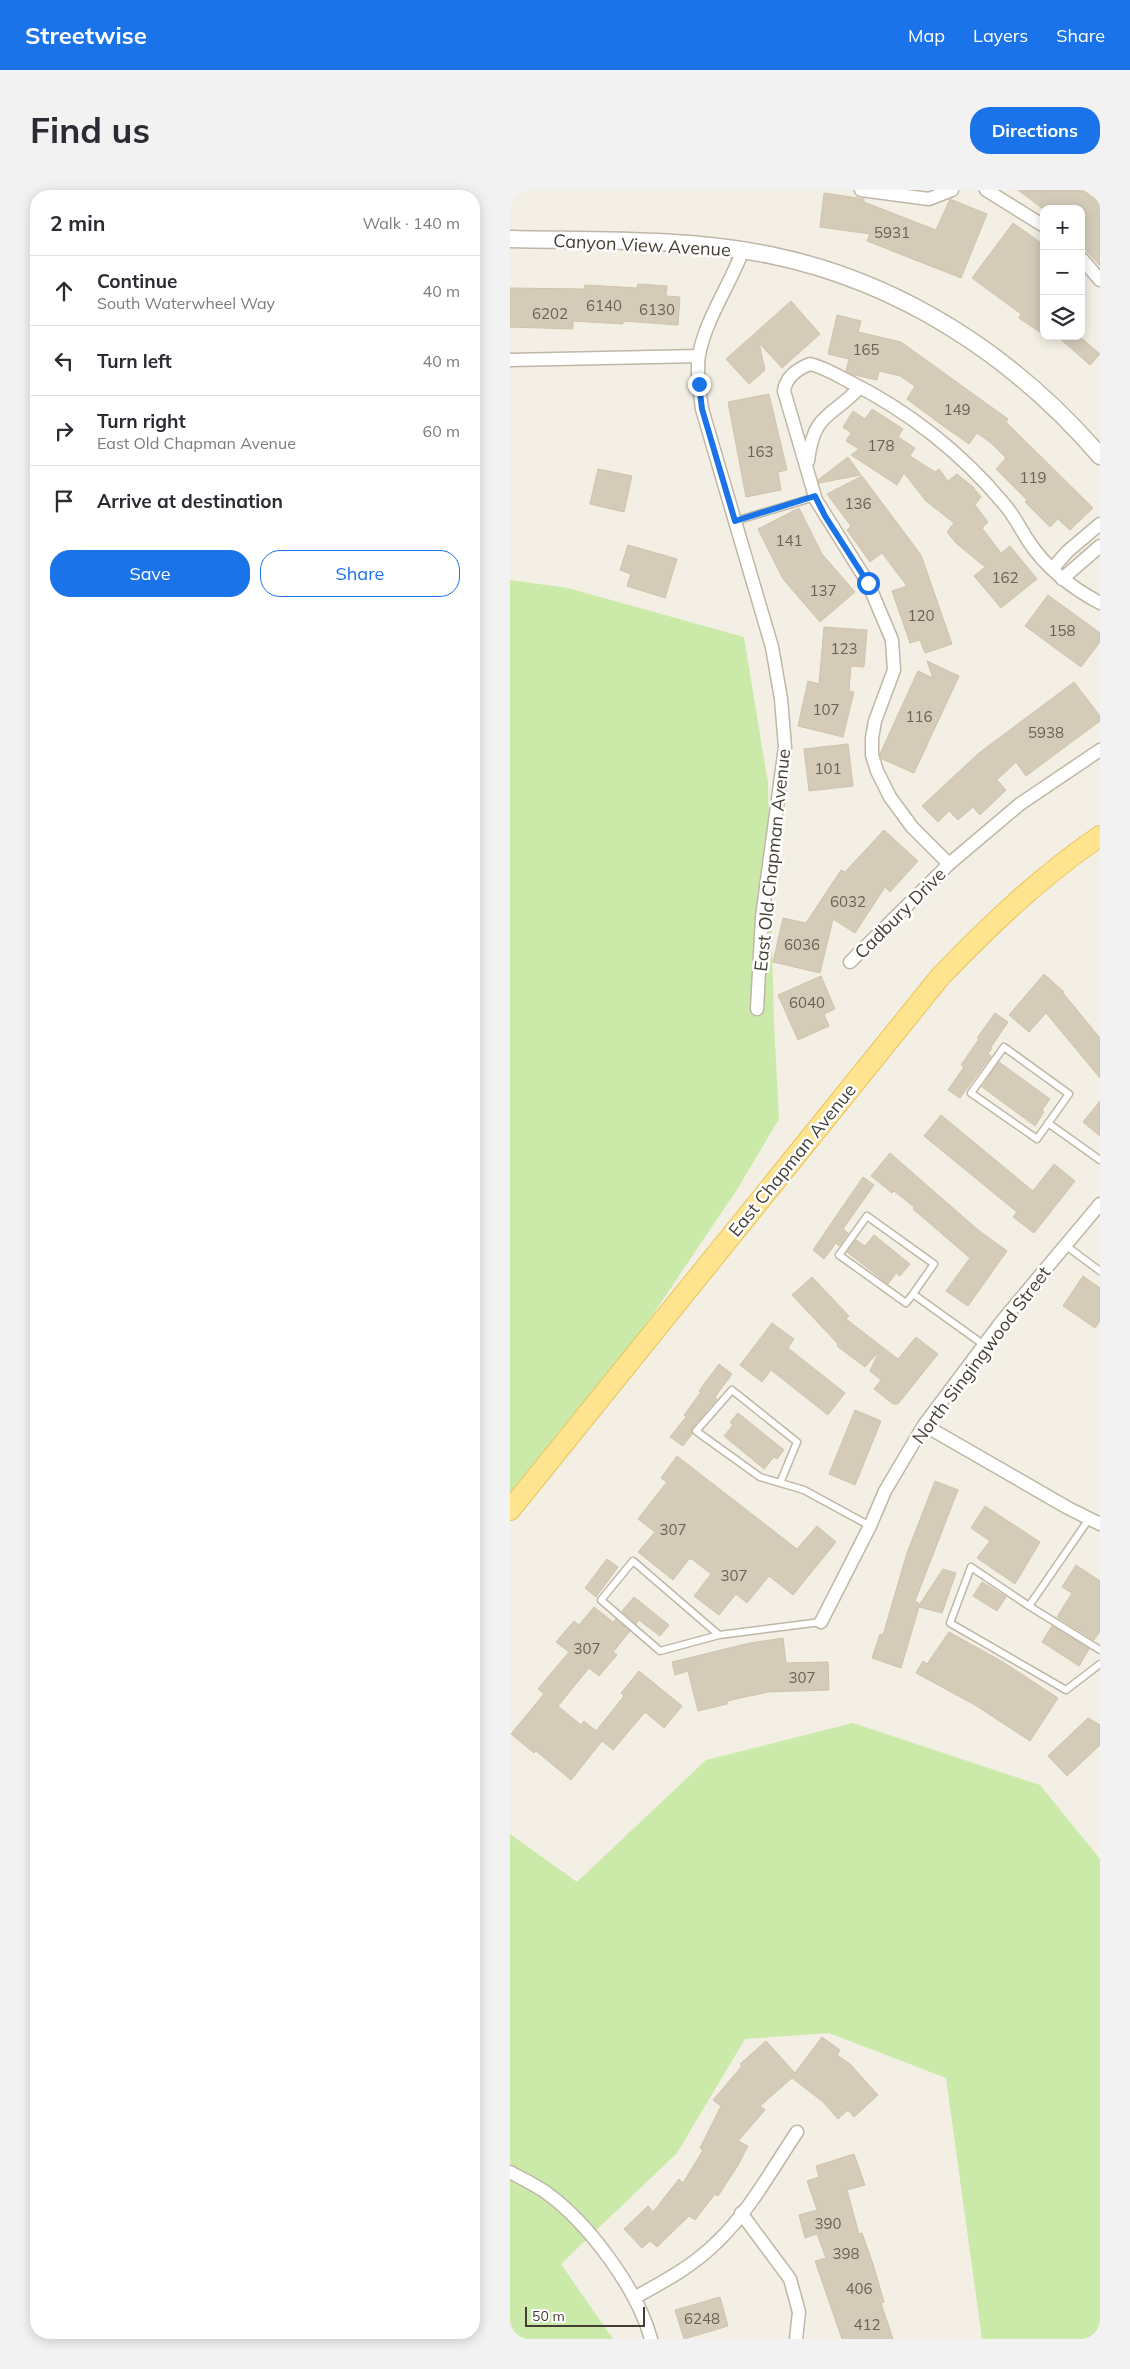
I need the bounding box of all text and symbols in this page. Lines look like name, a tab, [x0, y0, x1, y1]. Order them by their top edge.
text: Streetwise	[25, 20, 147, 50]
text: Map	[908, 24, 945, 47]
text: Layers	[973, 24, 1028, 47]
text: Share	[1056, 24, 1105, 47]
button: Directions	[970, 107, 1100, 154]
text: Find us	[30, 108, 150, 152]
map controls	[1040, 205, 1085, 340]
button: +	[1040, 205, 1085, 250]
text: 2 min	[50, 210, 105, 236]
text: Walk · 140 m	[362, 213, 460, 233]
house number: 5931	[874, 223, 910, 242]
street label: Canyon View Avenue	[553, 229, 731, 261]
button: −	[1040, 250, 1085, 295]
text: Continue	[97, 269, 177, 293]
icon: ahead	[50, 277, 78, 305]
text: 40 m	[423, 281, 460, 301]
text: South Waterwheel Way	[97, 293, 275, 313]
button: layers	[1040, 295, 1085, 340]
house number: 6140	[586, 296, 622, 315]
house number: 6130	[639, 300, 675, 319]
house number: 6202	[532, 304, 568, 323]
house number: 165	[852, 340, 880, 359]
icon: left	[50, 347, 78, 375]
text: Turn left	[97, 349, 172, 373]
text: 40 m	[423, 351, 460, 371]
route end	[688, 373, 711, 396]
house number: 149	[943, 400, 971, 419]
text: Turn right	[97, 409, 186, 433]
icon: right	[50, 417, 78, 445]
text: 60 m	[423, 421, 460, 441]
text: East Old Chapman Avenue	[97, 433, 296, 453]
house number: 178	[867, 436, 895, 455]
house number: 163	[746, 442, 774, 461]
house number: 119	[1019, 468, 1047, 487]
icon: arrive	[50, 487, 78, 515]
text: Arrive at destination	[97, 489, 283, 513]
house number: 136	[844, 494, 872, 513]
house number: 141	[775, 531, 803, 550]
button: Save	[50, 550, 250, 597]
button: Share	[260, 550, 460, 597]
house number: 162	[991, 568, 1019, 587]
route start	[857, 572, 880, 595]
house number: 137	[809, 581, 837, 600]
house number: 120	[907, 606, 935, 625]
house number: 158	[1048, 621, 1076, 640]
house number: 123	[830, 639, 858, 658]
house number: 107	[812, 700, 840, 719]
house number: 116	[905, 707, 933, 726]
house number: 5938	[1028, 723, 1064, 742]
street label: East Old Chapman Avenue	[749, 748, 795, 972]
house number: 101	[814, 759, 842, 778]
street label: Cadbury Drive	[850, 863, 950, 963]
house number: 6032	[830, 892, 866, 911]
house number: 6036	[784, 935, 820, 954]
house number: 6040	[789, 993, 825, 1012]
street label: East Chapman Avenue	[723, 1079, 861, 1241]
street label: North Singingwood Street	[907, 1262, 1055, 1448]
house number: 307	[659, 1520, 687, 1539]
house number: 307	[720, 1566, 748, 1585]
house number: 307	[573, 1639, 601, 1658]
house number: 307	[788, 1668, 816, 1687]
house number: 390	[814, 2214, 842, 2233]
house number: 398	[832, 2244, 860, 2263]
house number: 406	[845, 2279, 873, 2298]
scale bar	[525, 2304, 645, 2327]
text: 50 m	[532, 2307, 565, 2325]
house number: 6248	[684, 2309, 720, 2328]
house number: 412	[853, 2315, 881, 2334]

